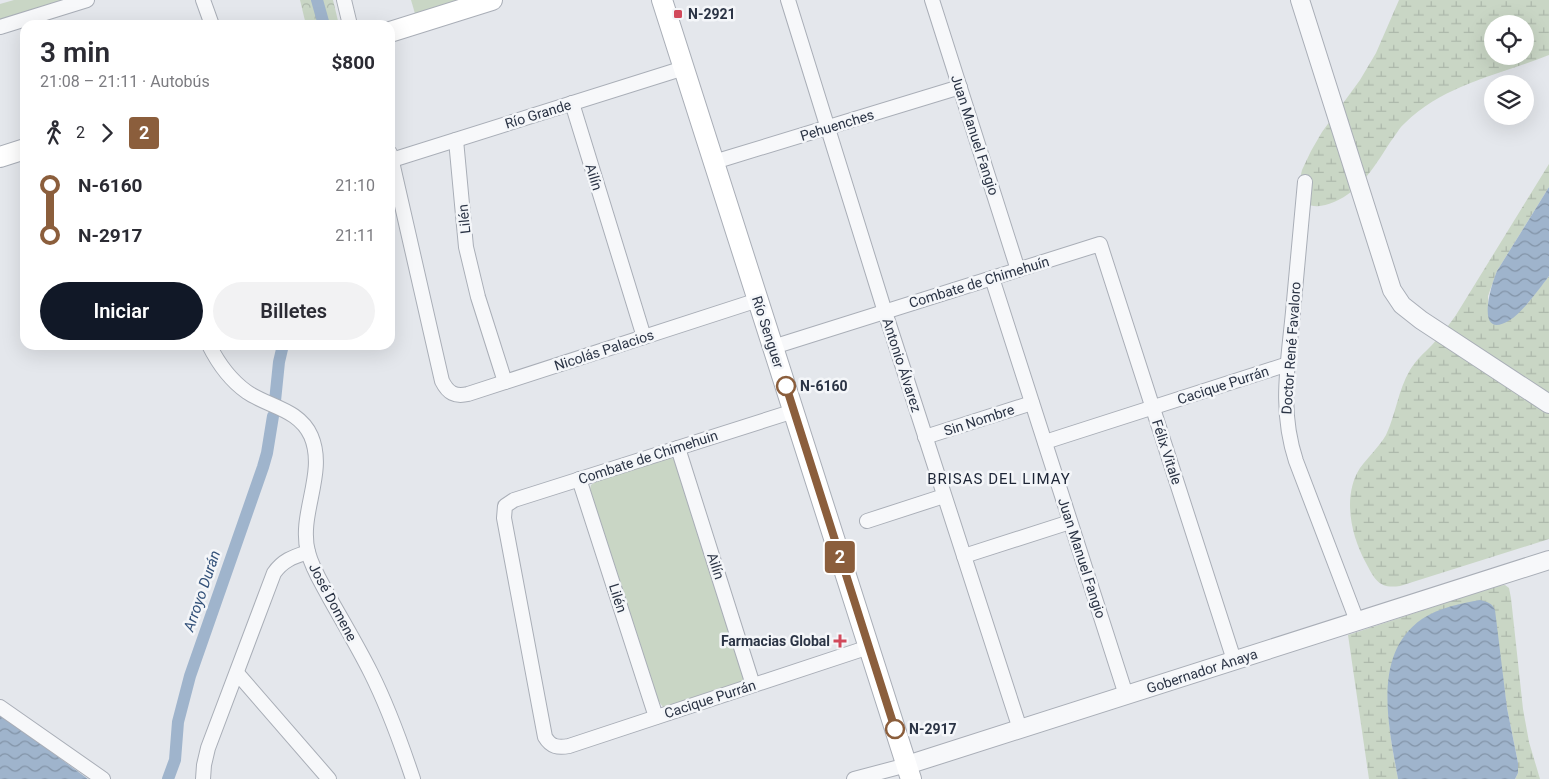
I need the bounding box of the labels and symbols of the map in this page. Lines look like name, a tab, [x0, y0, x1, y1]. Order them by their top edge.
place label: N-2921	[688, 6, 736, 22]
marker: N-2921	[672, 8, 684, 20]
street label: Juan Manuel Fangio	[948, 73, 1002, 197]
street label: Río Grande	[503, 96, 573, 132]
street label: Pehuenches	[798, 106, 876, 144]
street label: Ailín	[582, 162, 606, 192]
street label: Lilén	[455, 203, 473, 235]
street label: Combate de Chimehuín	[907, 253, 1051, 311]
street label: Doctor René Favaloro	[1278, 281, 1304, 415]
street label: Río Senguer	[749, 294, 787, 370]
street label: Antonio Álvarez	[879, 316, 926, 414]
street label: Nicolás Palacios	[552, 326, 656, 374]
street label: Cacique Purrán	[1175, 363, 1271, 407]
marker: N-6160	[776, 376, 796, 396]
place label: N-6160	[800, 378, 848, 394]
street label: Sin Nombre	[942, 401, 1016, 439]
street label: Félix Vitale	[1149, 417, 1185, 487]
street label: Combate de Chimehuin	[576, 427, 720, 487]
district label: BRISAS DEL LIMAY	[927, 470, 1071, 488]
street label: Juan Manuel Fangio	[1055, 496, 1109, 620]
line badge: 2	[824, 541, 856, 573]
water label: Arroyo Durán	[179, 548, 224, 635]
street label: Ailín	[704, 551, 728, 581]
street label: José Domene	[306, 560, 360, 644]
street label: Lilén	[606, 581, 630, 615]
place label: Farmacias Global	[721, 633, 830, 649]
marker: Farmacias Global	[834, 635, 846, 647]
street label: Gobernador Anaya	[1145, 646, 1259, 696]
street label: Cacique Purrán	[662, 677, 758, 721]
marker: N-2917	[885, 719, 905, 739]
place label: N-2917	[909, 721, 957, 737]

